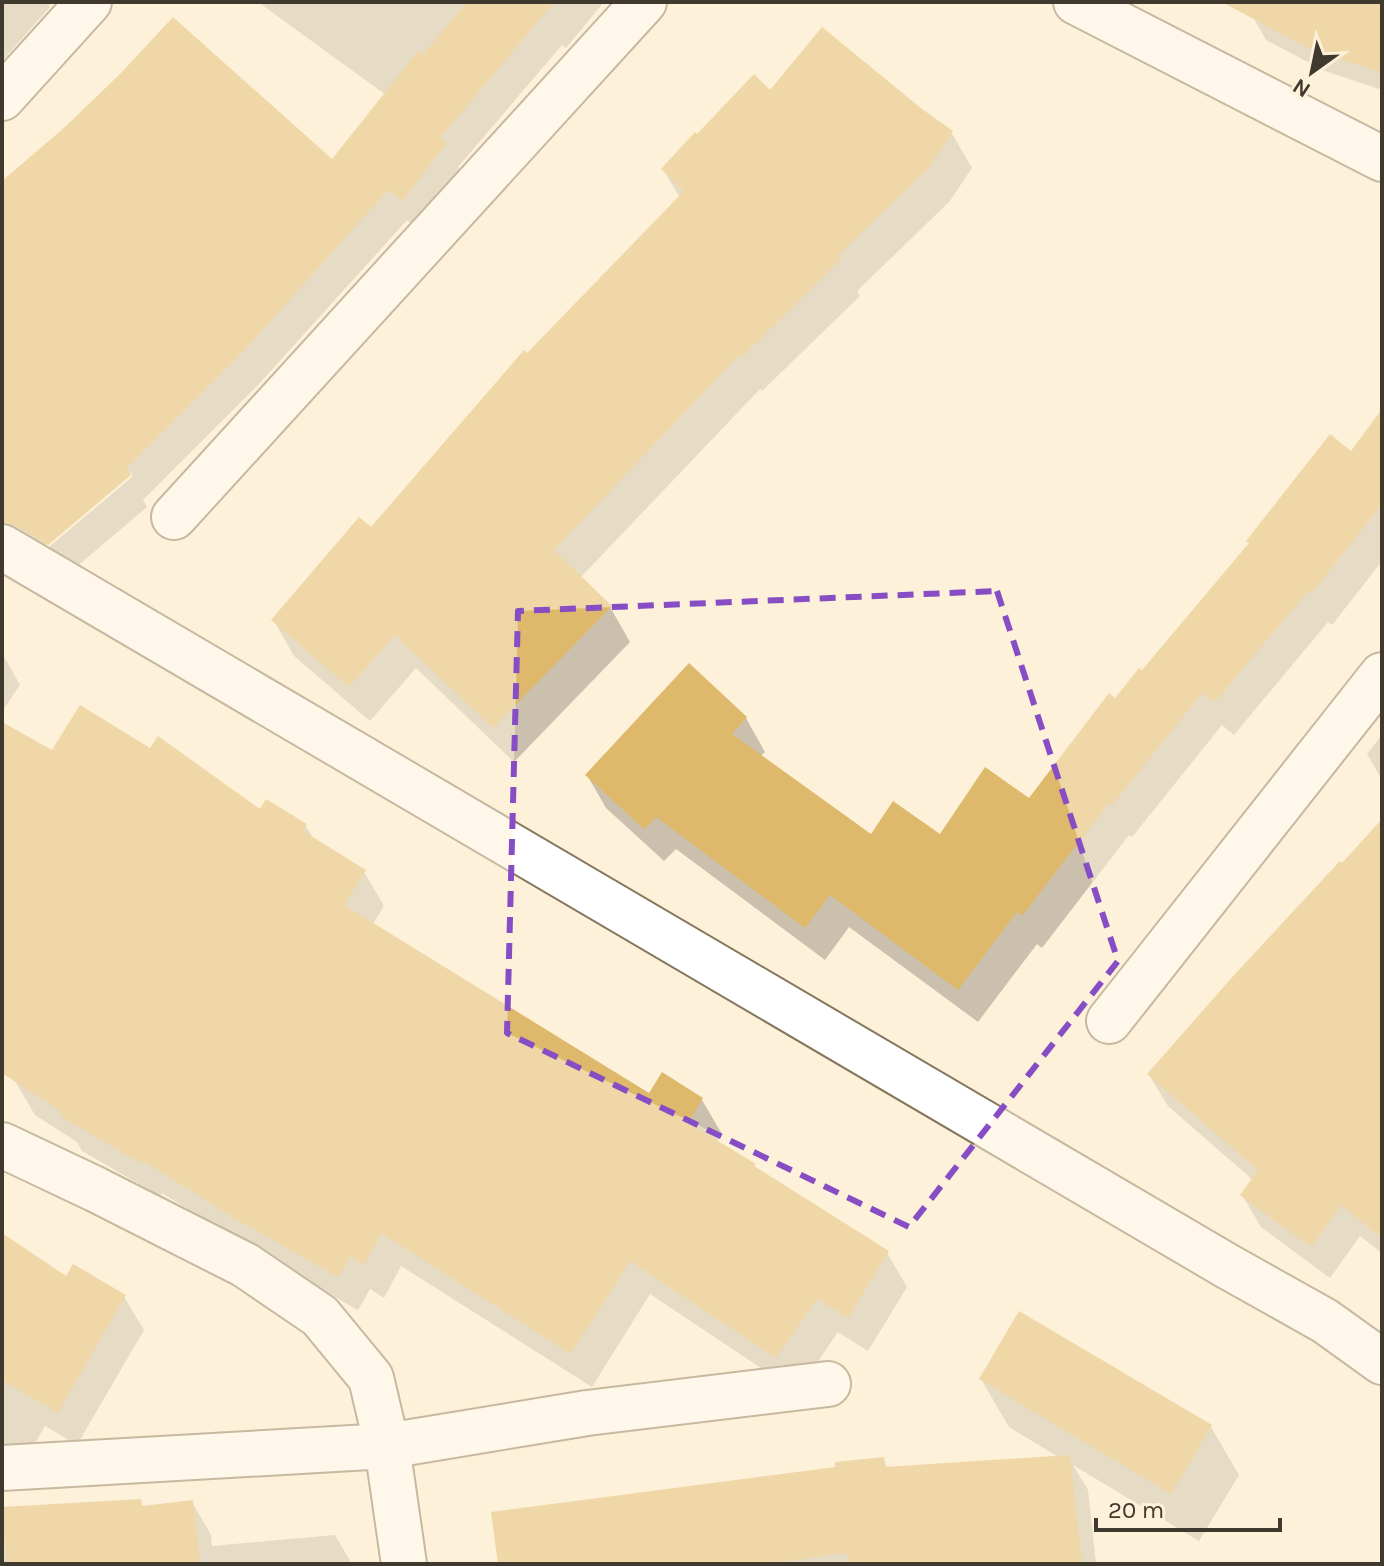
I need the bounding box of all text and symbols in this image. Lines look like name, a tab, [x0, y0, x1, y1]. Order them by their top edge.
north arrow	[1272, 32, 1352, 112]
text: N	[1288, 73, 1315, 103]
scale bar	[1096, 1482, 1280, 1532]
text: 20 m	[1108, 1496, 1164, 1524]

